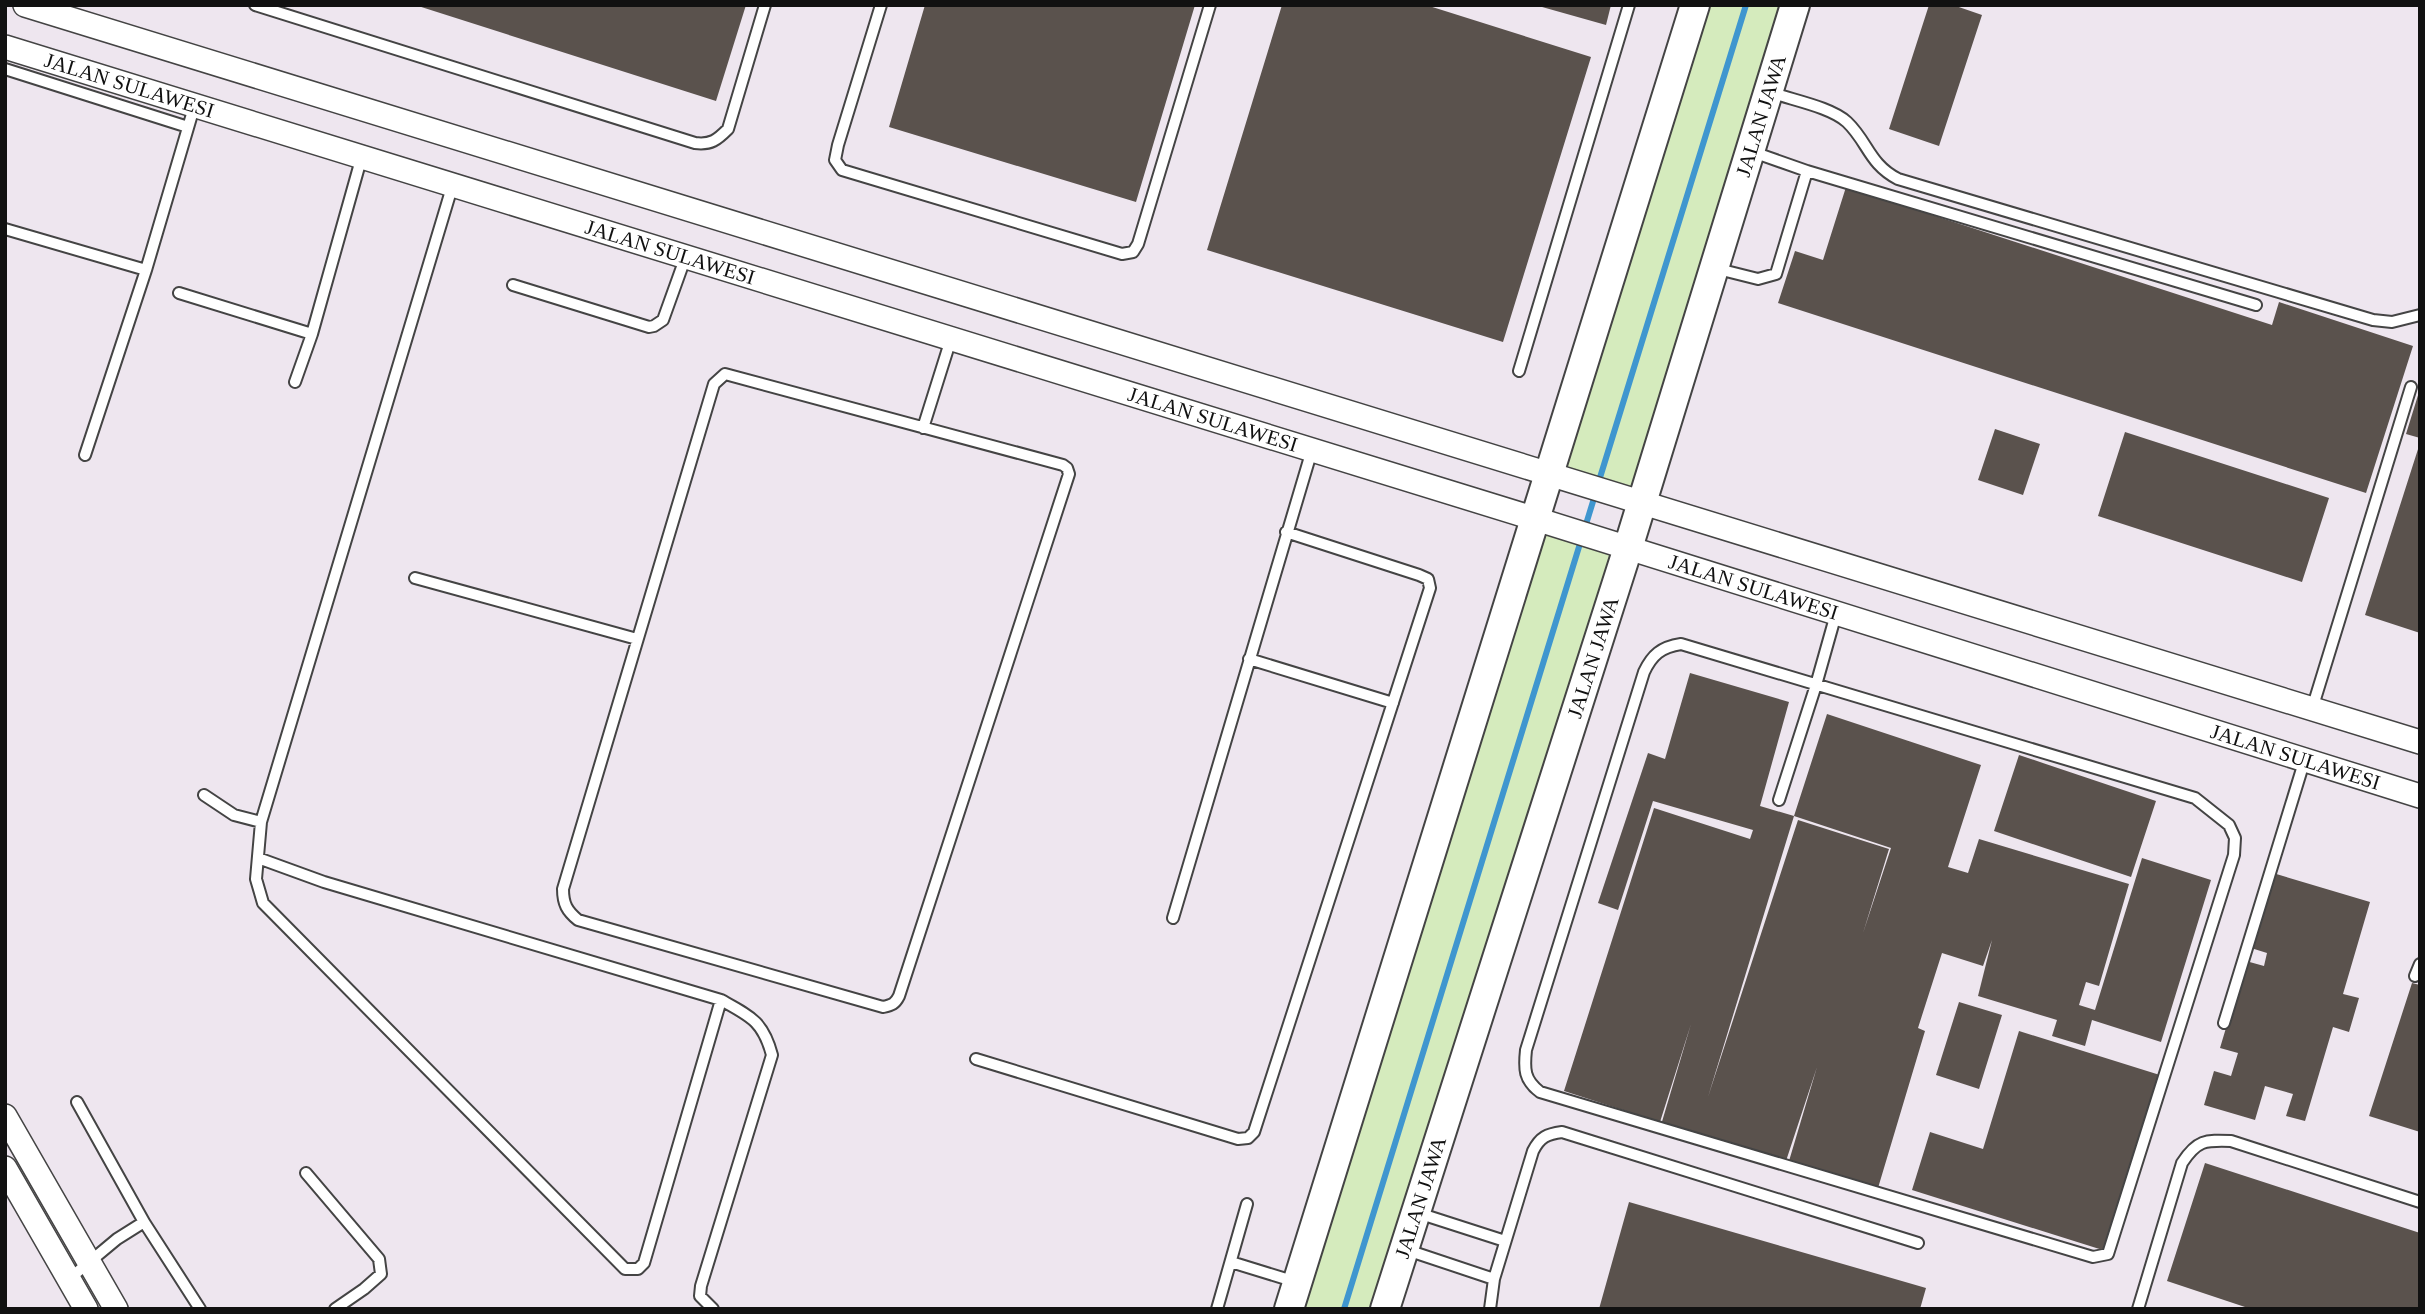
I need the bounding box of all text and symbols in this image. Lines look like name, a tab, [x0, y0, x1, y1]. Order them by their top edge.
street label: JALAN SULAWESI	[41, 48, 217, 123]
street label: JALAN JAWA	[1731, 51, 1791, 180]
street label: JALAN SULAWESI	[582, 215, 758, 289]
street label: JALAN SULAWESI	[1125, 382, 1301, 457]
street label: JALAN SULAWESI	[1666, 549, 1841, 625]
street label: JALAN JAWA	[1562, 593, 1624, 721]
street label: JALAN SULAWESI	[2208, 719, 2383, 795]
street label: JALAN JAWA	[1390, 1133, 1451, 1261]

